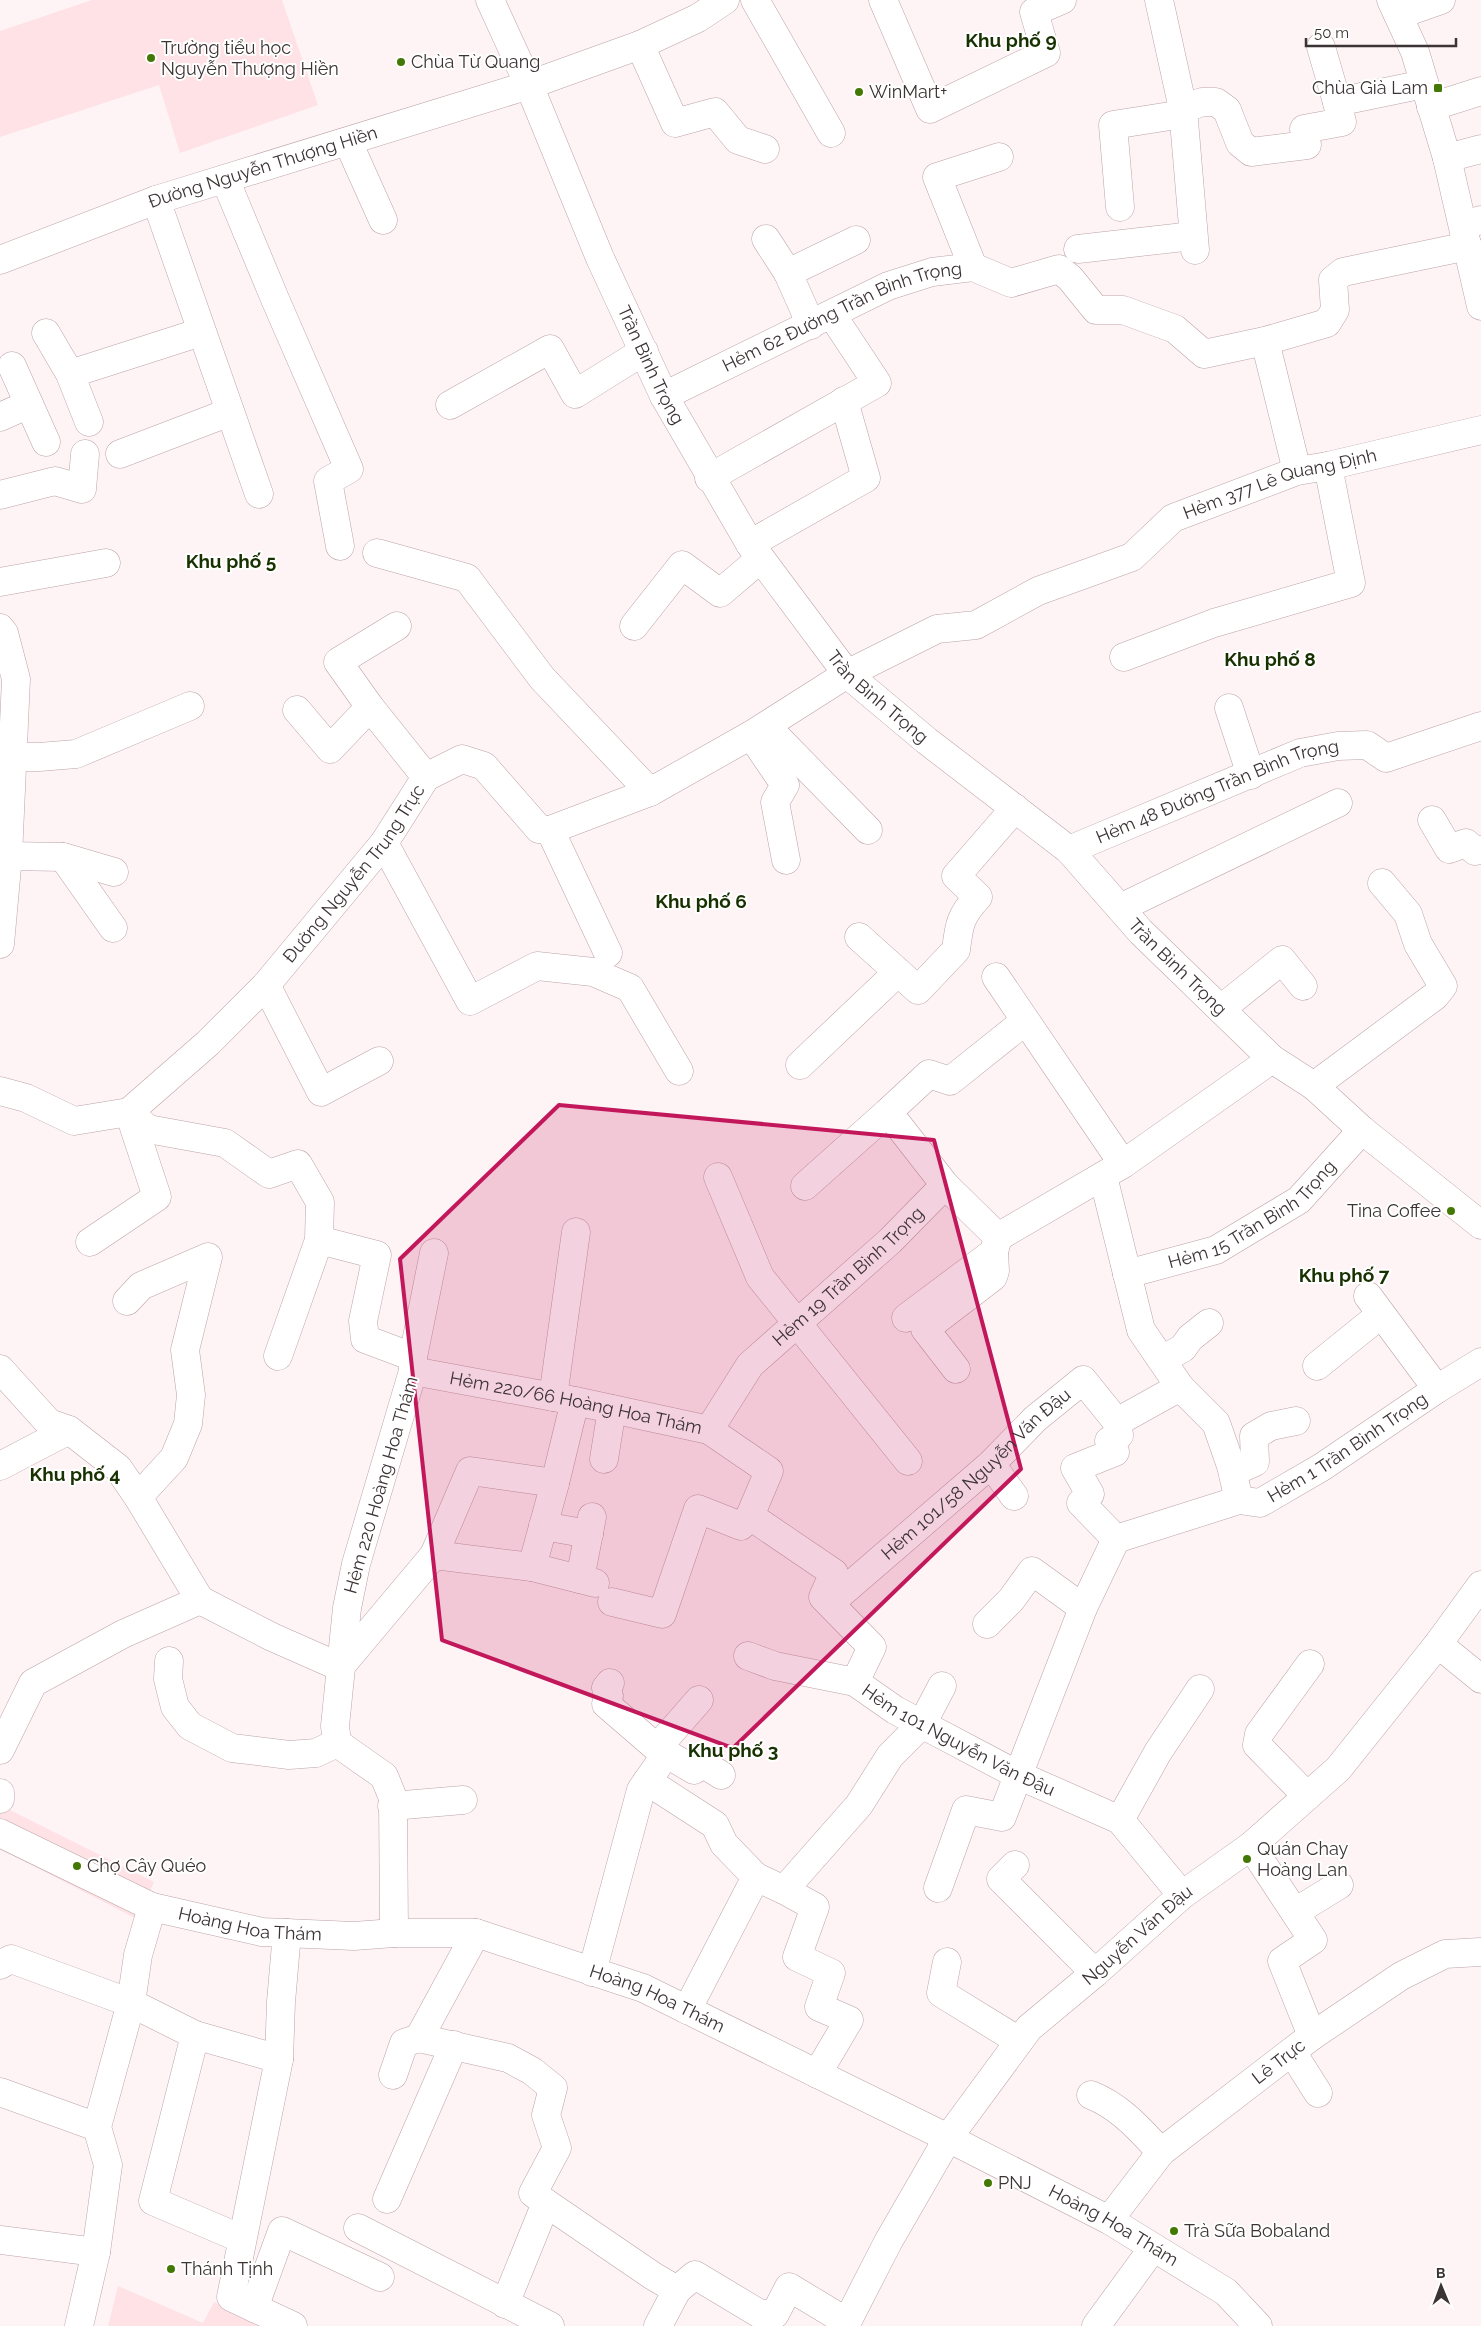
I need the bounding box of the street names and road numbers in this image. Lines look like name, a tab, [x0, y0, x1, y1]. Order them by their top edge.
street label: Đường Nguyễn Thượng Hiền	[145, 121, 380, 212]
street label: Hẻm 62 Đường Trần Bình Trọng	[719, 257, 963, 376]
street label: Trần Bình Trọng	[614, 302, 689, 428]
street label: Hẻm 377 Lê Quang Định	[1180, 444, 1379, 523]
street label: Trần Bình Trọng	[823, 646, 933, 748]
street label: Hẻm 48 Đường Trần Bình Trọng	[1093, 735, 1340, 848]
street label: Đường Nguyễn Trung Trực	[278, 780, 429, 966]
street label: Trần Bình Trọng	[1124, 914, 1231, 1019]
street label: Hẻm 15 Trần Bình Trọng	[1166, 1156, 1340, 1272]
street label: Hẻm 19 Trần Bình Trọng	[768, 1202, 928, 1350]
street label: Hẻm 220/66 Hoàng Hoa Thám	[448, 1367, 704, 1438]
street label: Hẻm 220 Hoàng Hoa Thám	[339, 1374, 422, 1596]
street label: Hẻm 101/58 Nguyễn Văn Đậu	[877, 1383, 1075, 1564]
street label: Hẻm 1 Trần Bình Trọng	[1264, 1388, 1431, 1506]
street label: Hẻm 101 Nguyễn Văn Đậu	[858, 1679, 1058, 1800]
street label: Nguyễn Văn Đậu	[1078, 1880, 1196, 1989]
street label: Hoàng Hoa Thám	[176, 1902, 322, 1945]
street label: Hoàng Hoa Thám	[587, 1960, 728, 2037]
street label: Lê Trực	[1248, 2034, 1309, 2088]
street label: Hoàng Hoa Thám	[1045, 2180, 1182, 2270]

